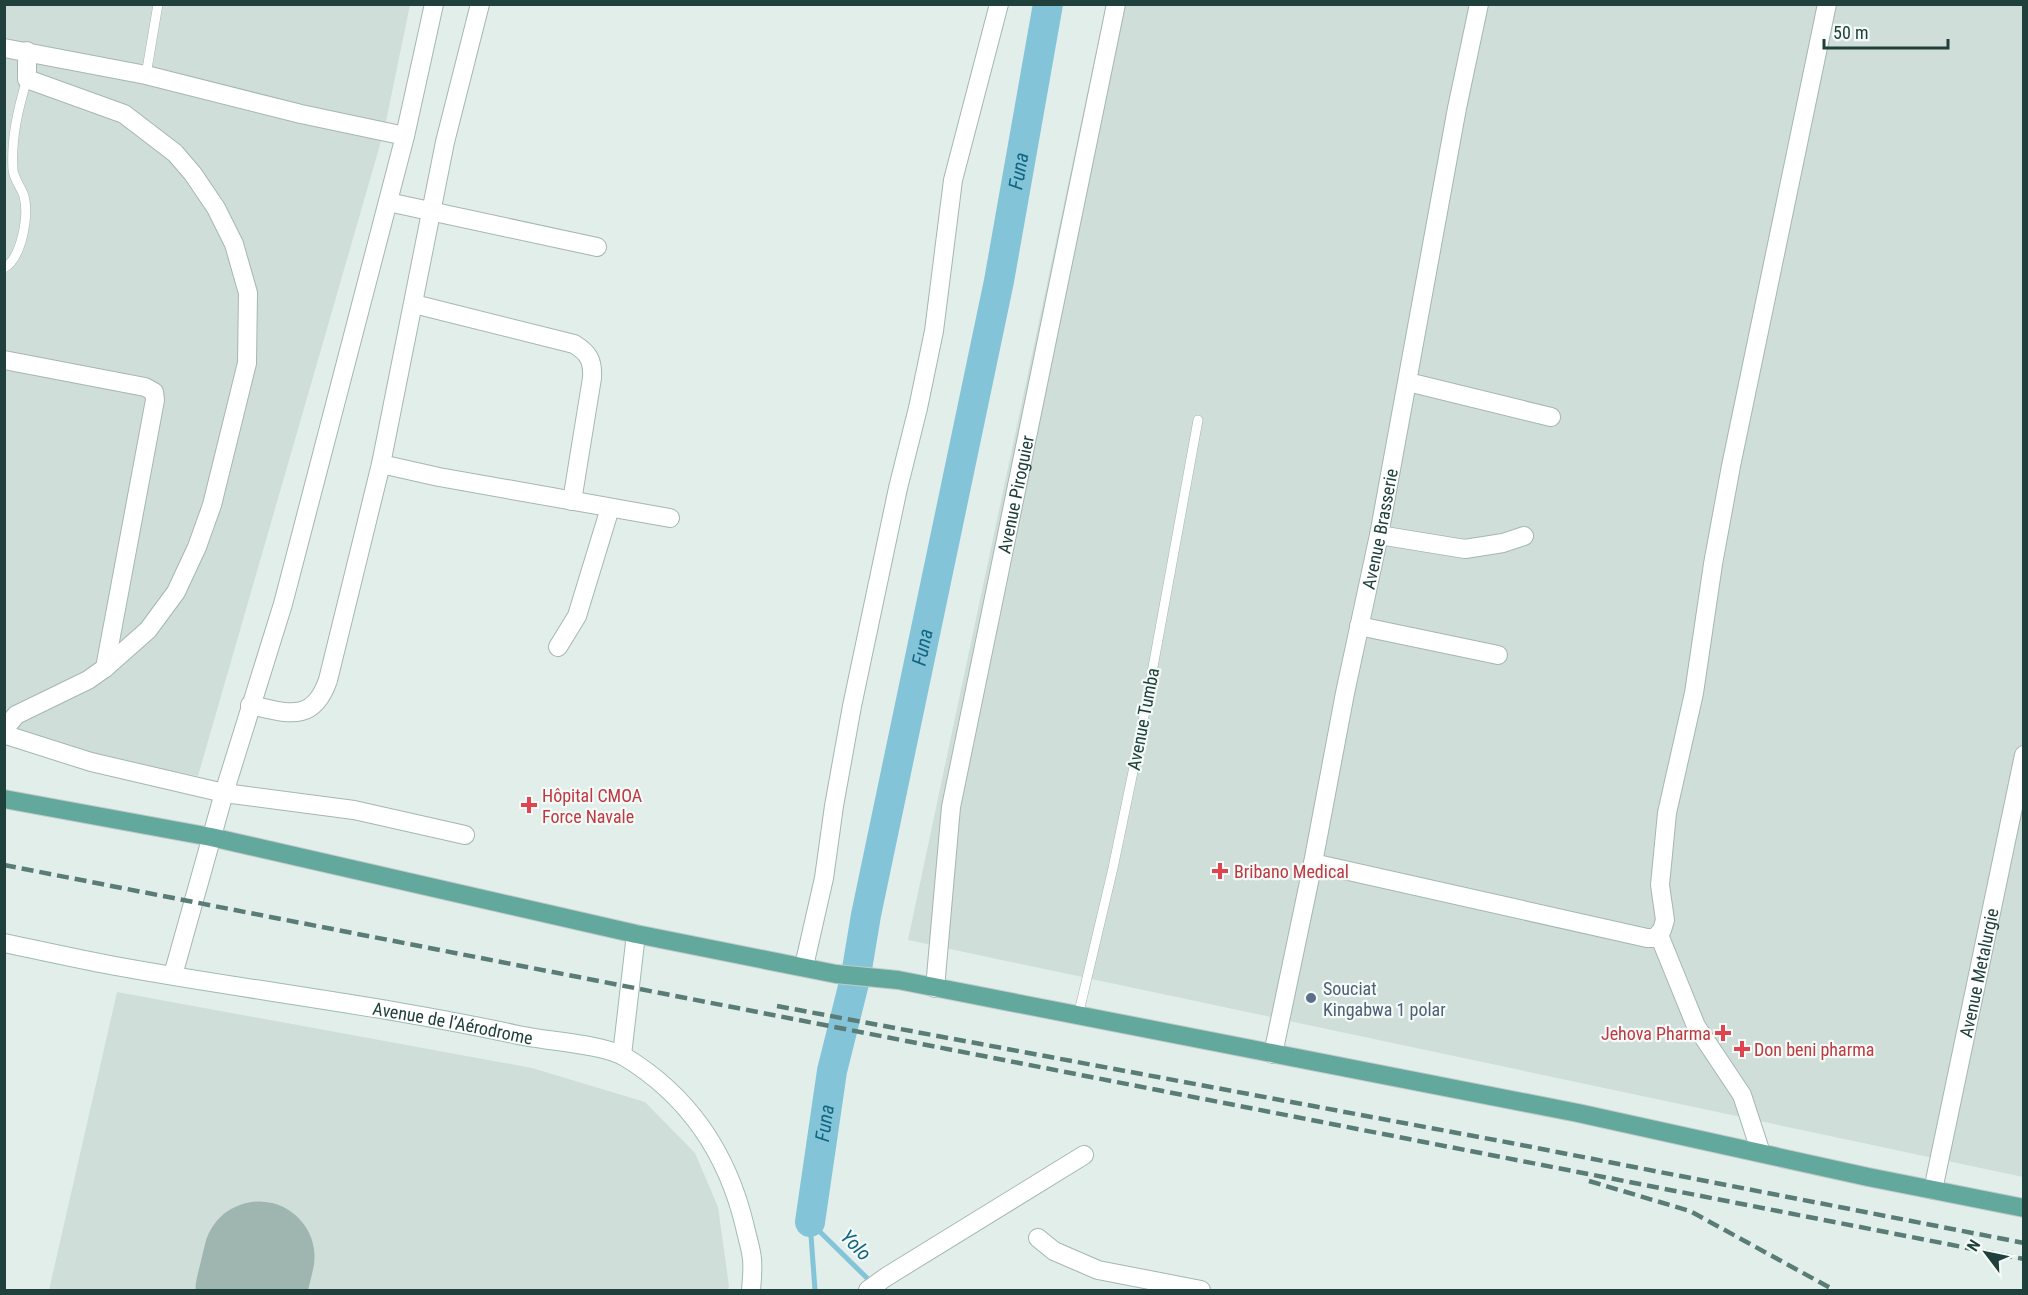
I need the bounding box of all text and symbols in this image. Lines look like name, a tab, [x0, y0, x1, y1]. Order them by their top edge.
scale bar	[1824, 12, 1948, 50]
text: 50 m	[1833, 22, 1868, 43]
water label: Funa	[1003, 150, 1034, 191]
street label: Avenue Piroguier	[993, 433, 1038, 555]
street label: Avenue Brasserie	[1357, 467, 1401, 591]
water label: Funa	[907, 627, 938, 668]
street label: Avenue Tumba	[1123, 666, 1163, 772]
place label: Hôpital CMOA Force Navale	[542, 785, 643, 827]
marker: Hôpital CMOA Force Navale	[520, 796, 538, 814]
place label: Bribano Medical	[1234, 861, 1349, 882]
marker: Bribano Medical	[1211, 862, 1229, 880]
street label: Avenue Metalurgie	[1955, 906, 2002, 1039]
place label: Souciat Kingabwa 1 polar	[1323, 978, 1446, 1020]
marker: Souciat Kingabwa 1 polar	[1304, 991, 1318, 1005]
street label: Avenue de l’Aérodrome	[371, 997, 534, 1048]
place label: Jehova Pharma	[1601, 1023, 1711, 1044]
marker: Jehova Pharma	[1716, 1026, 1730, 1040]
place label: Don beni pharma	[1754, 1039, 1874, 1060]
marker: Don beni pharma	[1735, 1042, 1749, 1056]
water label: Funa	[810, 1103, 839, 1143]
north arrow	[1956, 1223, 2016, 1283]
water label: Yolo	[836, 1225, 876, 1265]
text: N	[1963, 1236, 1984, 1255]

